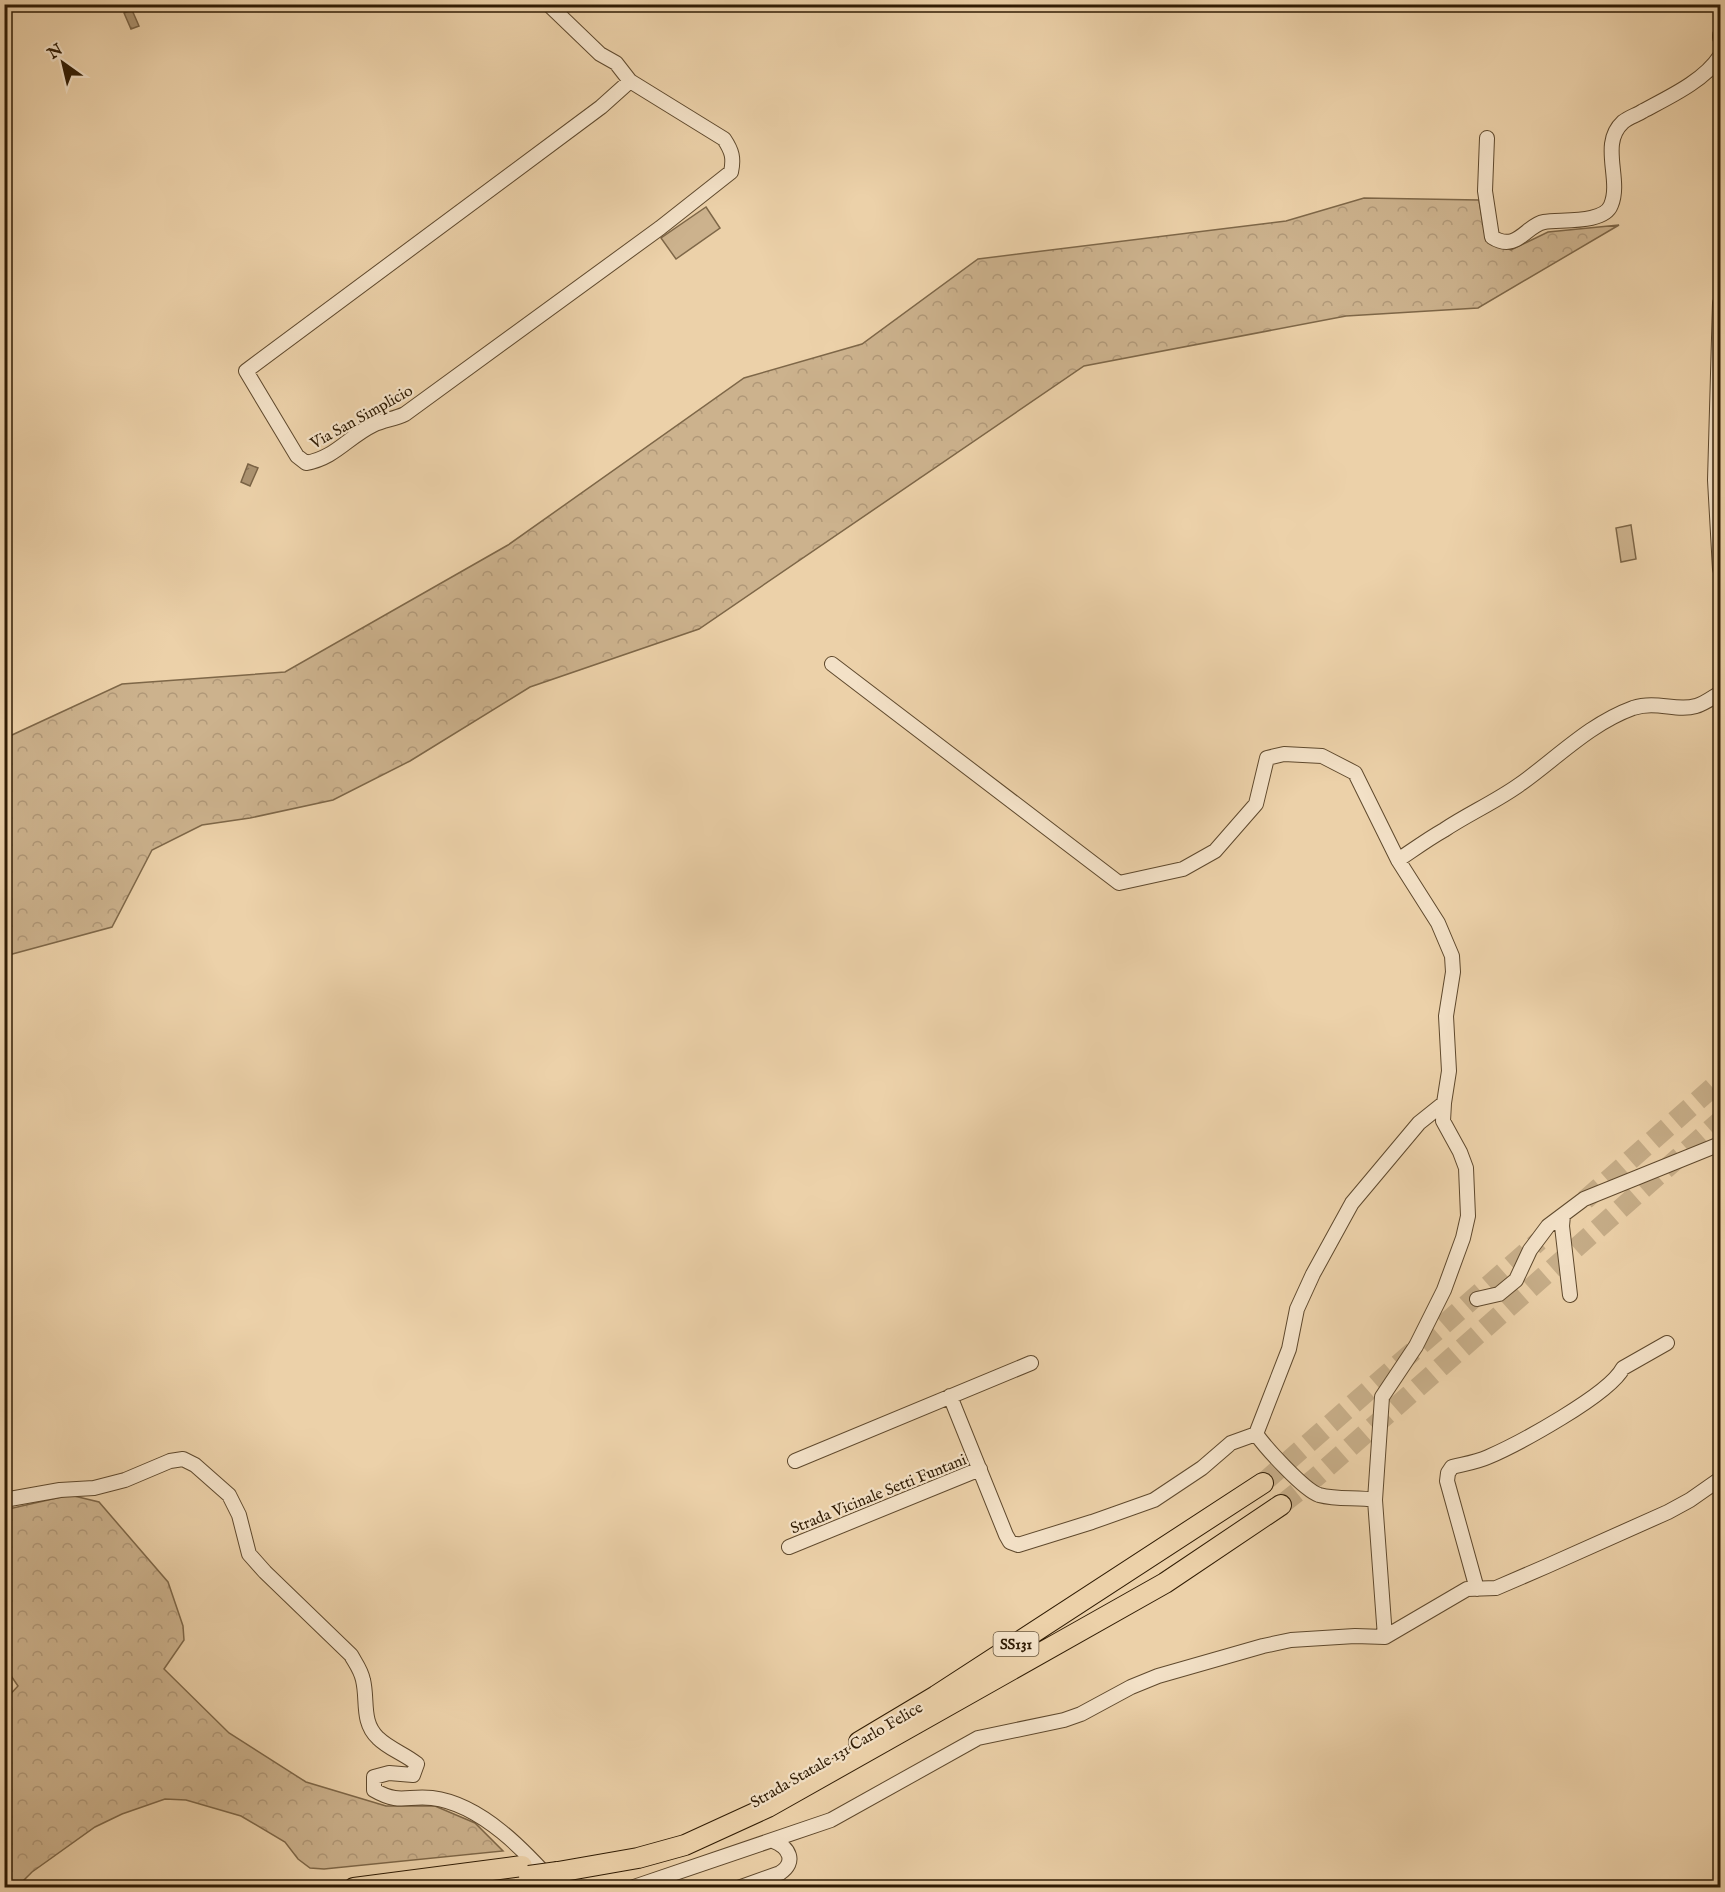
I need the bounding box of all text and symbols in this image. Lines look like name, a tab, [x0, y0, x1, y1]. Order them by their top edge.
north arrow	[33, 33, 93, 93]
text: N	[44, 40, 67, 65]
street label: Via San Simplicio	[306, 381, 417, 455]
street label: Strada Vicinale Setti Funtani	[788, 1450, 970, 1539]
road number: SS131	[994, 1632, 1038, 1656]
street label: Strada Statale 131 Carlo Felice	[747, 1698, 927, 1813]

